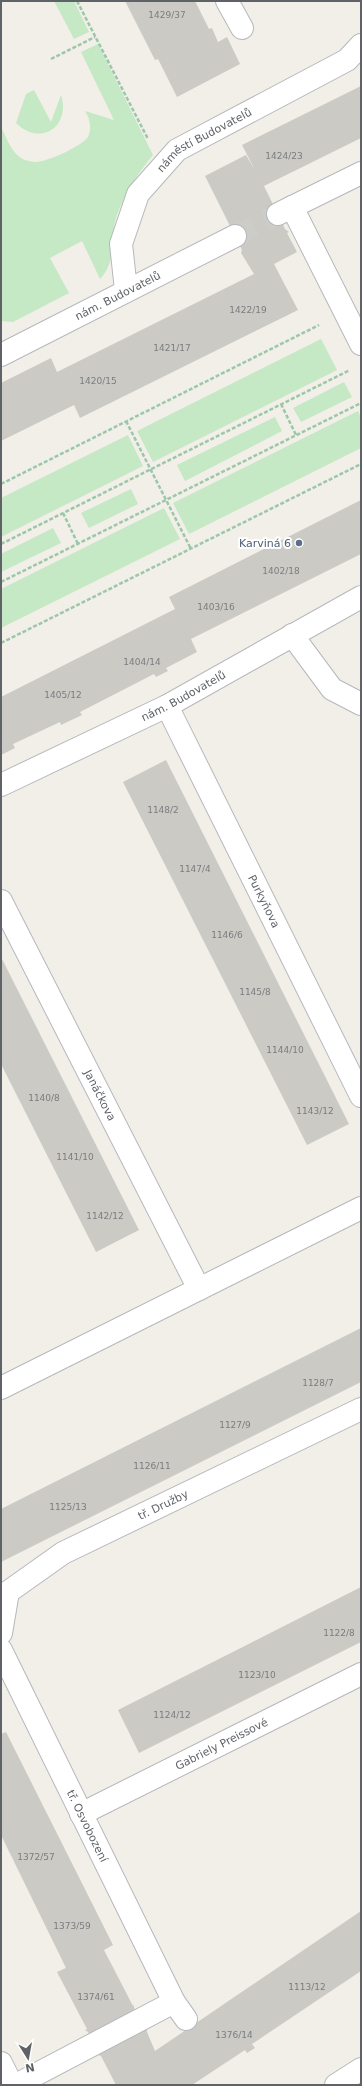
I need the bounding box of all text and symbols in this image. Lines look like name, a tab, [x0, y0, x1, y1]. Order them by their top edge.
house number: 1429/37	[148, 10, 186, 20]
street label: náměstí Budovatelů	[154, 105, 254, 175]
house number: 1424/23	[265, 151, 303, 161]
street label: nám. Budovatelů	[73, 268, 163, 323]
house number: 1422/19	[229, 305, 267, 315]
house number: 1421/17	[153, 343, 191, 353]
house number: 1420/15	[79, 376, 117, 386]
place label: Karviná 6	[239, 537, 291, 550]
marker: Karviná 6	[294, 538, 304, 548]
house number: 1402/18	[262, 566, 300, 576]
house number: 1403/16	[197, 602, 235, 612]
house number: 1404/14	[123, 657, 161, 667]
street label: nám. Budovatelů	[139, 668, 228, 724]
house number: 1405/12	[44, 690, 82, 700]
house number: 1148/2	[147, 805, 179, 815]
house number: 1147/4	[179, 864, 211, 874]
street label: Purkyňova	[245, 873, 283, 930]
house number: 1146/6	[211, 930, 243, 940]
house number: 1145/8	[239, 987, 271, 997]
house number: 1144/10	[266, 1045, 304, 1055]
street label: Janáčkova	[81, 1066, 119, 1123]
house number: 1140/8	[28, 1093, 60, 1103]
house number: 1143/12	[296, 1106, 334, 1116]
house number: 1141/10	[56, 1152, 94, 1162]
house number: 1142/12	[86, 1211, 124, 1221]
house number: 1128/7	[302, 1378, 334, 1388]
house number: 1127/9	[219, 1420, 251, 1430]
house number: 1126/11	[133, 1461, 171, 1471]
street label: tř. Družby	[136, 1487, 191, 1522]
house number: 1125/13	[49, 1502, 87, 1512]
house number: 1122/8	[323, 1628, 355, 1638]
house number: 1123/10	[238, 1670, 276, 1680]
house number: 1124/12	[153, 1710, 191, 1720]
street label: Gabriely Preissové	[173, 1715, 270, 1772]
street label: tř. Osvobození	[64, 1788, 111, 1865]
house number: 1372/57	[17, 1852, 55, 1862]
house number: 1373/59	[53, 1921, 91, 1931]
house number: 1113/12	[288, 1982, 326, 1992]
house number: 1374/61	[77, 1992, 115, 2002]
house number: 1376/14	[215, 2030, 253, 2040]
north arrow	[8, 2038, 48, 2078]
text: N	[24, 2060, 36, 2075]

